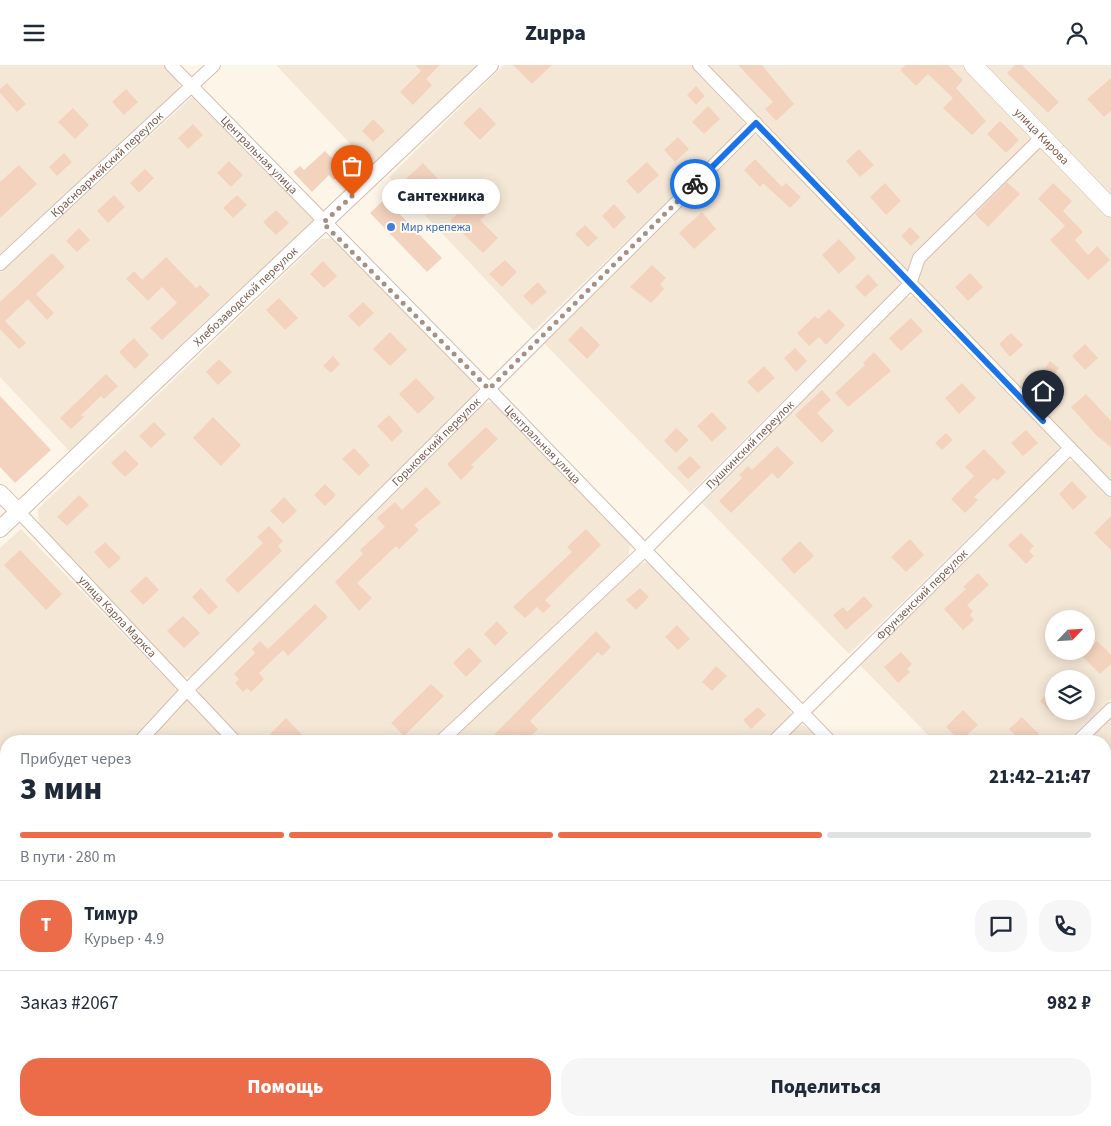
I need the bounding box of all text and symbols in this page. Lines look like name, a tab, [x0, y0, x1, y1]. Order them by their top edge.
text: Zuppa	[525, 17, 586, 49]
icon: menu	[20, 19, 48, 47]
icon: person	[1063, 19, 1091, 47]
street label: улица Кирова	[1010, 104, 1073, 169]
street label: Красноармейский переулок	[47, 108, 167, 222]
street label: Центральная улица	[216, 112, 301, 198]
pin	[331, 145, 373, 196]
icon: bag	[338, 152, 366, 180]
courier	[670, 159, 720, 209]
icon: bike	[681, 170, 709, 198]
callout: Сантехника	[382, 179, 500, 213]
text: Сантехника	[397, 185, 485, 207]
place label: Мир крепежа	[401, 219, 471, 236]
marker: Мир крепежа	[385, 221, 397, 233]
street label: Хлебозаводской переулок	[190, 243, 302, 351]
pin	[1022, 370, 1064, 421]
icon: home	[1029, 377, 1057, 405]
street label: Горьковский переулок	[388, 394, 485, 490]
street label: Пушкинский переулок	[702, 397, 798, 493]
street label: Центральная улица	[500, 401, 584, 488]
street label: Фрунзенский переулок	[872, 546, 972, 644]
street label: улица Карла Маркса	[74, 572, 160, 662]
north arrow	[1045, 610, 1095, 660]
map controls	[1045, 610, 1095, 720]
button: layers	[1045, 670, 1095, 720]
text: Прибудет через	[20, 748, 131, 770]
text: 21:42–21:47	[989, 764, 1091, 791]
text: 3 мин	[20, 766, 102, 812]
text: В пути · 280 m	[20, 846, 116, 868]
button: chat	[975, 900, 1027, 952]
button: phone	[1039, 900, 1091, 952]
text: Тимур	[84, 901, 138, 928]
text: Т	[41, 912, 51, 939]
text: Курьер · 4.9	[84, 928, 164, 950]
text: Заказ #2067	[20, 990, 119, 1017]
text: 982 ₽	[1047, 990, 1091, 1017]
button: Помощь	[20, 1058, 551, 1116]
button: Поделиться	[561, 1058, 1091, 1116]

